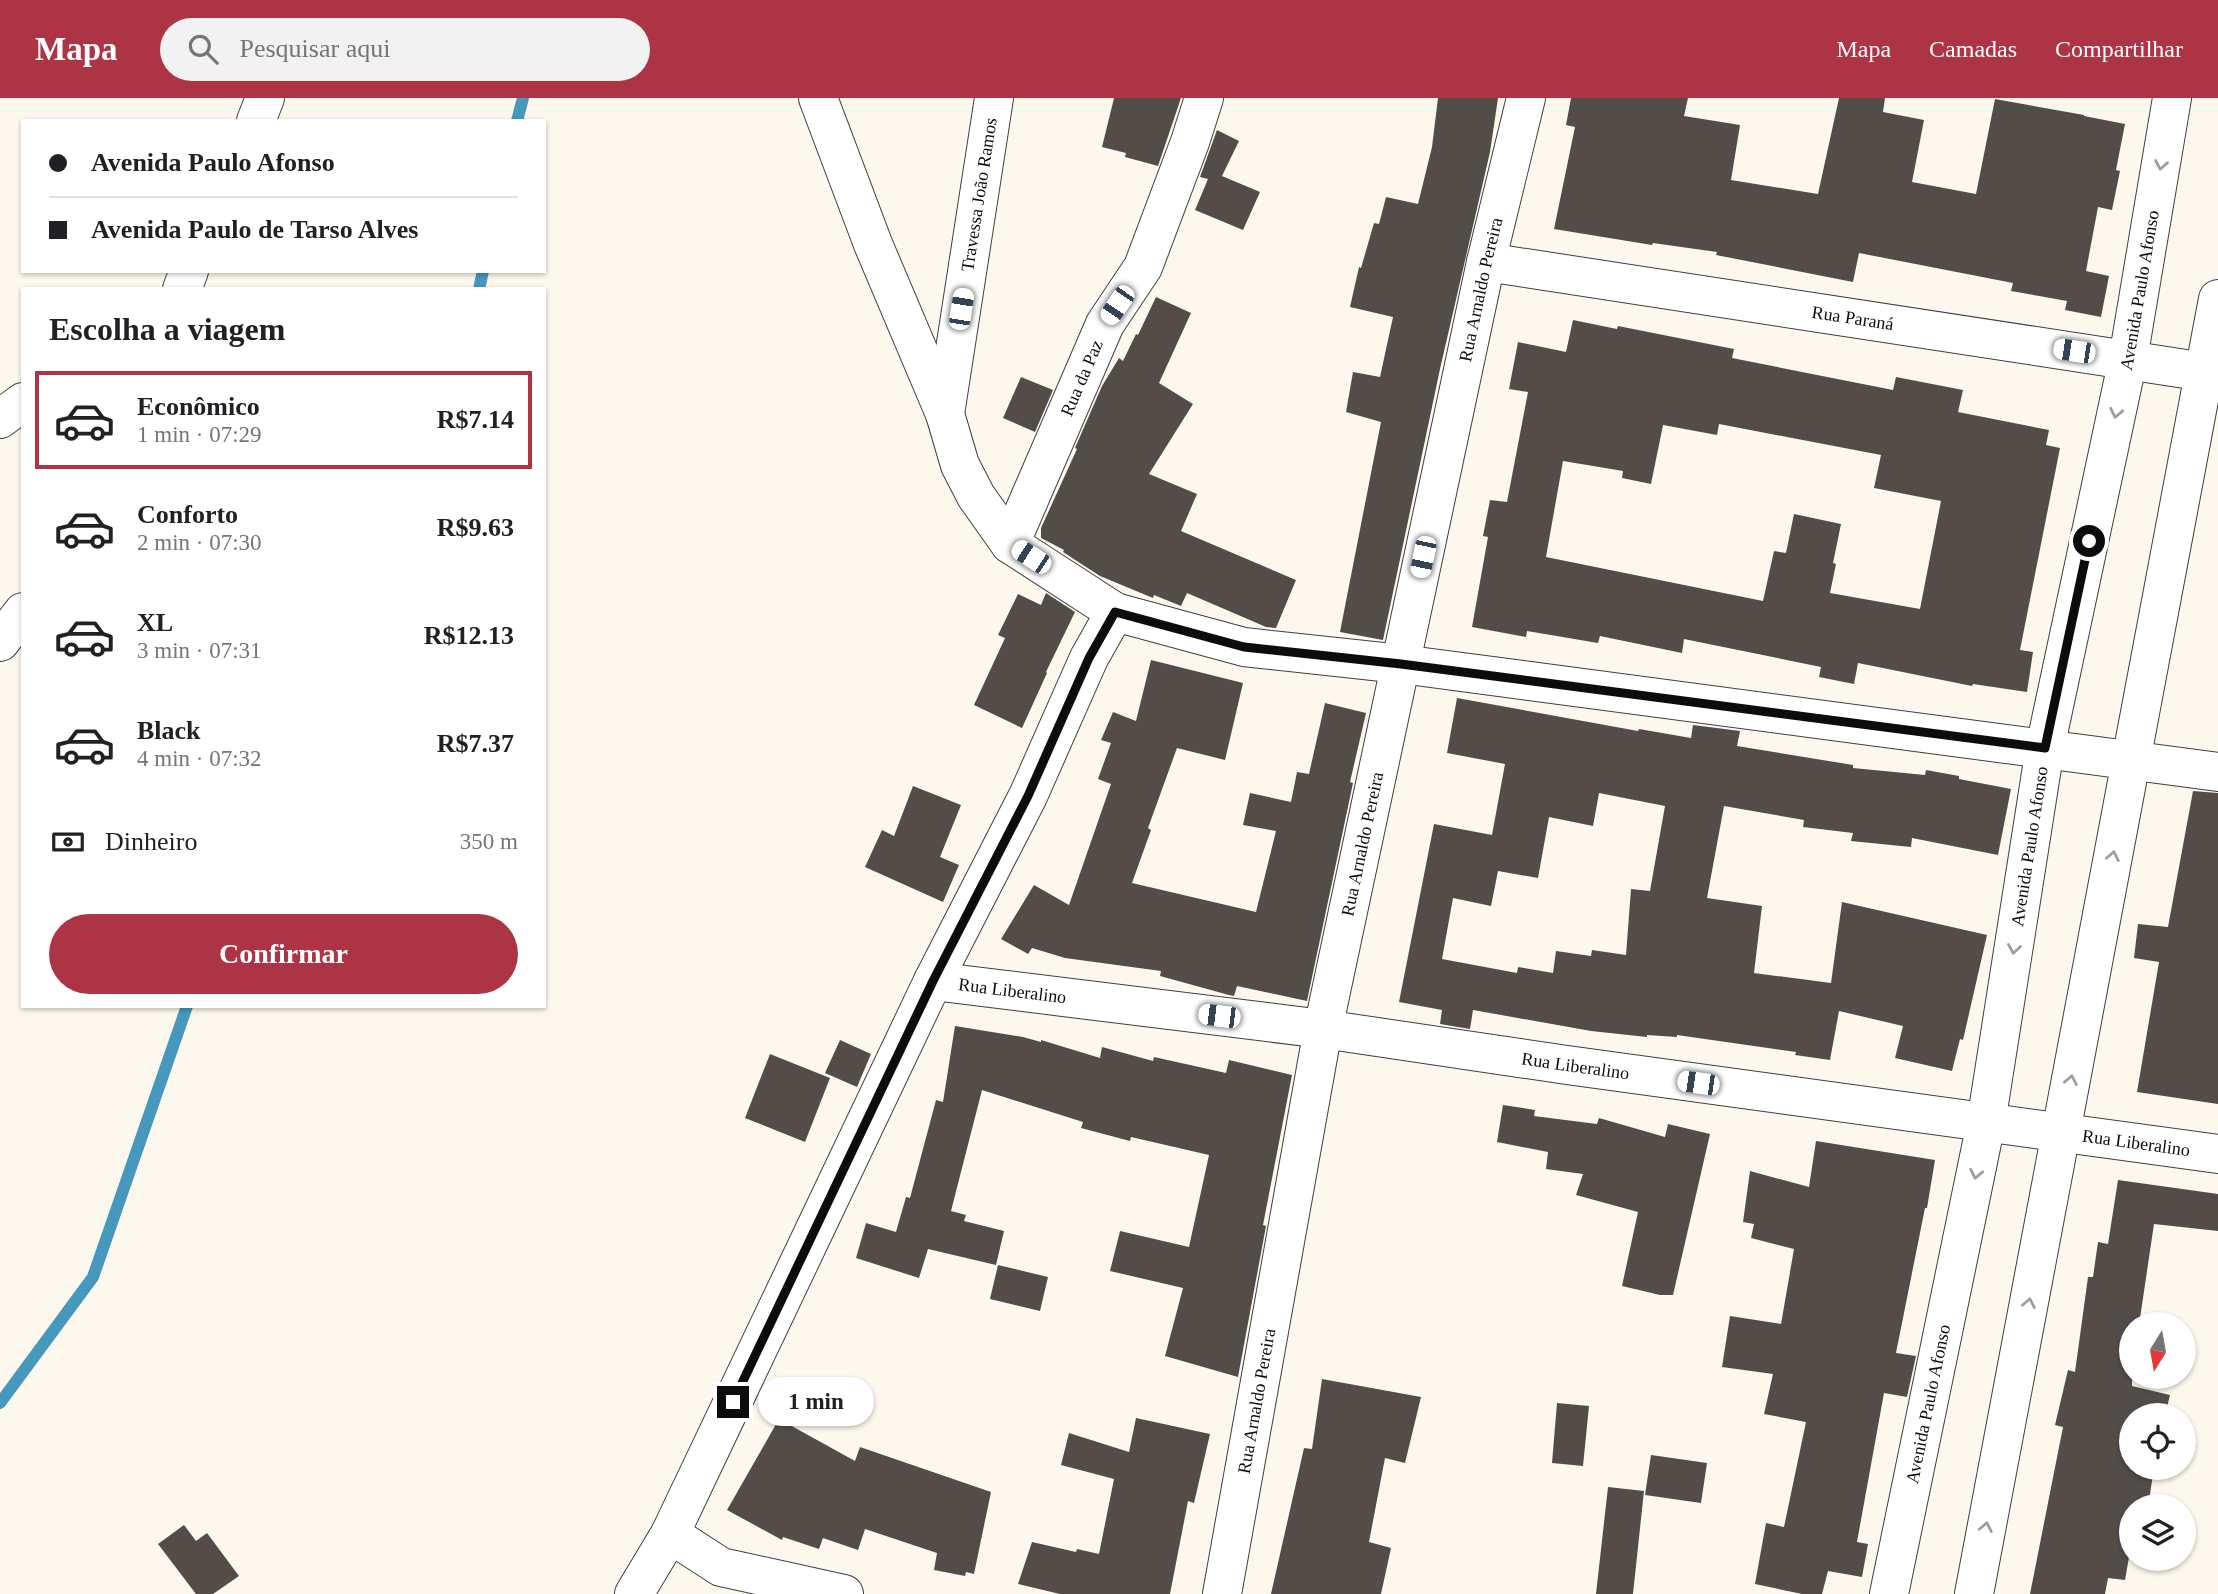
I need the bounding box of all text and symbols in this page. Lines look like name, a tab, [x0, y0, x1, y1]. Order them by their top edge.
search box	[160, 18, 650, 81]
icon: search	[184, 30, 222, 68]
text: Mapa	[35, 31, 118, 67]
text: Pesquisar aqui	[240, 34, 390, 63]
text: Mapa	[1836, 36, 1891, 62]
text: Camadas	[1929, 36, 2017, 62]
text: Compartilhar	[2055, 36, 2183, 62]
street label: Travessa João Ramos	[957, 116, 1001, 273]
text: Avenida Paulo Afonso	[91, 148, 335, 177]
one-way arrow	[2154, 159, 2169, 171]
street label: Avenida Paulo Afonso	[2116, 209, 2163, 372]
text: Avenida Paulo de Tarso Alves	[91, 215, 418, 244]
street label: Rua Arnaldo Pereira	[1455, 215, 1506, 363]
car	[1097, 282, 1138, 328]
car	[948, 287, 975, 331]
street label: Rua Paraná	[1810, 302, 1895, 334]
text: Escolha a viagem	[49, 311, 285, 347]
street label: Rua da Paz	[1056, 337, 1107, 419]
car	[2052, 337, 2097, 365]
icon: car	[53, 389, 116, 452]
text: Econômico	[137, 392, 260, 421]
text: R$7.14	[437, 405, 514, 434]
one-way arrow	[2110, 407, 2125, 419]
text: 1 min · 07:29	[137, 422, 262, 447]
icon: car	[53, 497, 116, 560]
text: Conforto	[137, 500, 238, 529]
text: R$9.63	[437, 513, 514, 542]
route start	[2073, 525, 2105, 557]
text: 2 min · 07:30	[137, 530, 262, 555]
car	[1409, 534, 1438, 580]
car	[1008, 537, 1055, 577]
icon: car	[53, 605, 116, 668]
text: XL	[137, 608, 173, 637]
text: R$12.13	[424, 621, 514, 650]
text: 3 min · 07:31	[137, 638, 262, 663]
icon: car	[53, 713, 116, 776]
text: Black	[137, 716, 201, 745]
text: R$7.37	[437, 729, 514, 758]
text: 4 min · 07:32	[137, 746, 262, 771]
street label: Avenida Paulo Afonso	[2007, 765, 2052, 928]
street label: Rua Arnaldo Pereira	[1337, 770, 1387, 918]
icon: cash	[49, 823, 87, 861]
text: Dinheiro	[105, 827, 197, 856]
text: 350 m	[460, 829, 518, 854]
one-way arrow	[2105, 850, 2120, 862]
button: Confirmar	[49, 914, 518, 994]
one-way arrow	[2006, 943, 2021, 955]
street label: Rua Liberalino	[957, 974, 1067, 1007]
car	[1197, 1003, 1242, 1029]
street label: Rua Liberalino	[1520, 1048, 1630, 1083]
car	[1676, 1070, 1721, 1096]
one-way arrow	[2063, 1074, 2078, 1086]
street label: Rua Liberalino	[2081, 1126, 2191, 1160]
one-way arrow	[1969, 1168, 1984, 1180]
one-way arrow	[2021, 1298, 2036, 1309]
north arrow	[2119, 1312, 2196, 1390]
map controls	[2119, 1312, 2196, 1571]
street label: Avenida Paulo Afonso	[1902, 1323, 1954, 1485]
street label: Rua Arnaldo Pereira	[1234, 1327, 1279, 1475]
callout: 1 min	[758, 1378, 873, 1426]
route end	[717, 1386, 749, 1418]
text: 1 min	[788, 1389, 844, 1414]
button: locate	[2119, 1403, 2196, 1480]
button: layers	[2119, 1494, 2196, 1571]
one-way arrow	[1978, 1521, 1993, 1533]

